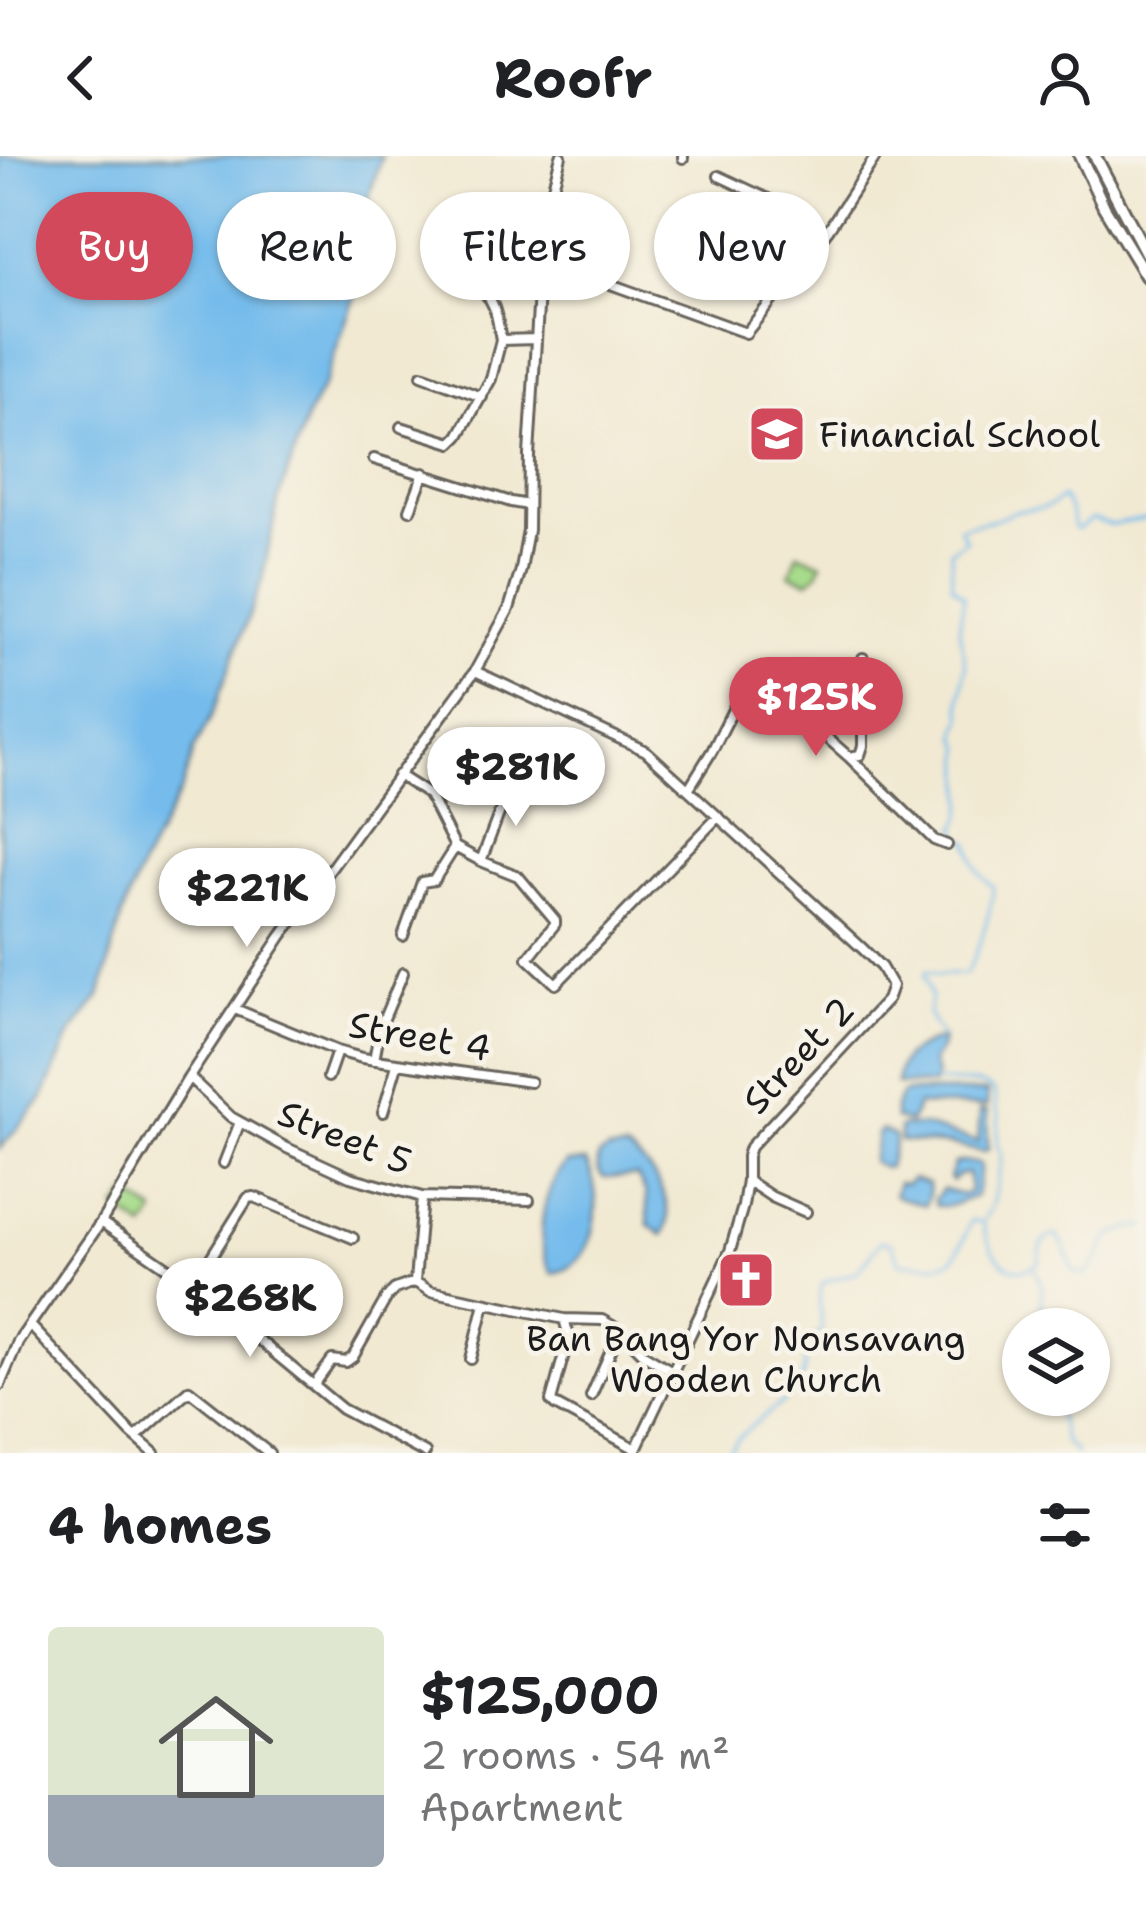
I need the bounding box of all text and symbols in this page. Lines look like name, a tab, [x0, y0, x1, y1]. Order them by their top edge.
text: Roofr	[494, 42, 652, 114]
icon: back	[48, 45, 114, 111]
icon: person	[1032, 45, 1098, 111]
chip: Buy	[36, 192, 193, 300]
chip: Rent	[217, 192, 396, 300]
chip: Filters	[420, 192, 630, 300]
chip: New	[654, 192, 829, 300]
school or university icon: Financial School	[746, 403, 808, 465]
place label: Financial School	[819, 410, 1100, 459]
pin: $125K	[732, 657, 900, 759]
text: $125K	[756, 670, 876, 722]
pin: $281K	[432, 727, 600, 829]
text: $281K	[454, 740, 578, 792]
pin: $221K	[163, 848, 331, 950]
text: $221K	[186, 861, 308, 913]
street label: Street 2	[732, 986, 865, 1124]
street label: Street 4	[345, 1000, 495, 1073]
street label: Street 5	[271, 1088, 419, 1186]
church icon: Ban Bang Yor Nonsavang Wooden Church	[715, 1249, 777, 1311]
pin: $268K	[166, 1258, 334, 1360]
text: $268K	[183, 1271, 317, 1323]
map controls	[1002, 1308, 1110, 1416]
button: layers	[1002, 1308, 1110, 1416]
place label: Ban Bang Yor Nonsavang Wooden Church	[526, 1314, 966, 1404]
text: 4 homes	[48, 1491, 272, 1559]
icon: filters	[1032, 1492, 1098, 1558]
text: $125,000	[420, 1661, 660, 1729]
icon: home	[144, 1675, 288, 1819]
text: 2 rooms · 54 m²	[420, 1729, 730, 1781]
text: Apartment	[420, 1781, 623, 1833]

